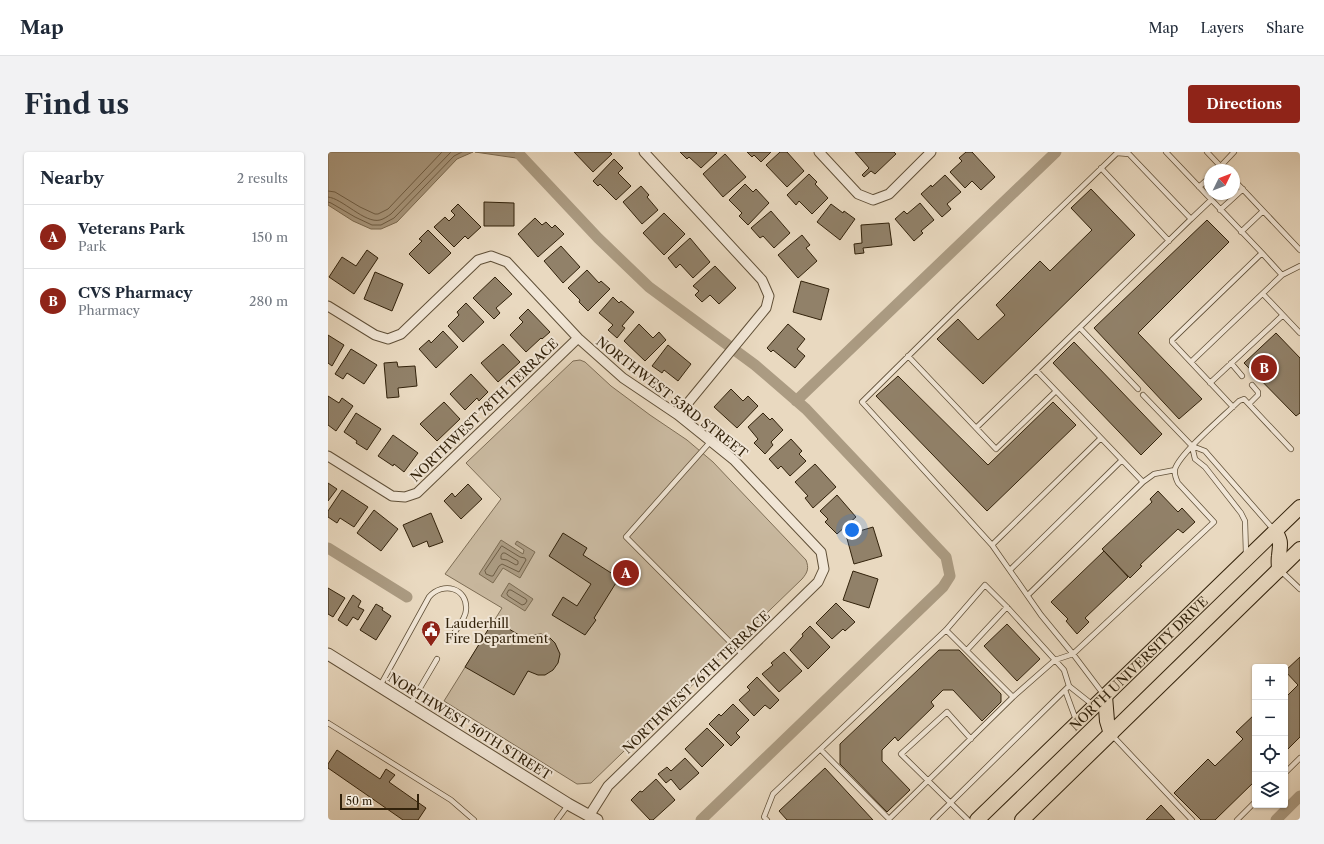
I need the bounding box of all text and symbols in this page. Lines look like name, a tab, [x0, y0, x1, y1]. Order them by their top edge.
text: Map	[20, 16, 64, 39]
text: Map	[1148, 19, 1178, 37]
text: Layers	[1200, 19, 1244, 37]
text: Share	[1266, 19, 1304, 37]
button: Directions	[1188, 85, 1300, 123]
text: Find us	[24, 87, 129, 121]
north arrow	[1204, 164, 1240, 200]
text: Nearby	[40, 168, 104, 188]
text: 2 results	[237, 170, 288, 186]
text: Veterans Park	[78, 219, 185, 238]
text: A	[48, 229, 58, 245]
text: 150 m	[252, 229, 288, 245]
text: Park	[78, 238, 106, 254]
text: CVS Pharmacy	[78, 283, 192, 302]
text: B	[48, 293, 58, 309]
text: 280 m	[249, 293, 288, 309]
text: Pharmacy	[78, 302, 140, 318]
street label: NORTHWEST 53RD STREET	[593, 333, 751, 461]
street label: NORTHWEST 78TH TERRACE	[407, 335, 561, 485]
pin: B	[1251, 353, 1277, 383]
your location	[842, 520, 862, 540]
pin: A	[613, 558, 639, 588]
street label: NORTH UNIVERSITY DRIVE	[1066, 593, 1211, 734]
street label: NORTHWEST 76TH TERRACE	[619, 607, 773, 757]
place label: Lauderhill Fire Department	[445, 615, 549, 646]
public building icon: Lauderhill Fire Department	[420, 619, 442, 647]
map controls	[1252, 664, 1288, 808]
button: +	[1252, 664, 1288, 700]
street label: NORTHWEST 50TH STREET	[385, 669, 555, 783]
button: −	[1252, 700, 1288, 736]
button: locate	[1252, 736, 1288, 772]
button: layers	[1252, 772, 1288, 808]
scale bar	[340, 792, 419, 811]
text: 50 m	[346, 794, 372, 808]

